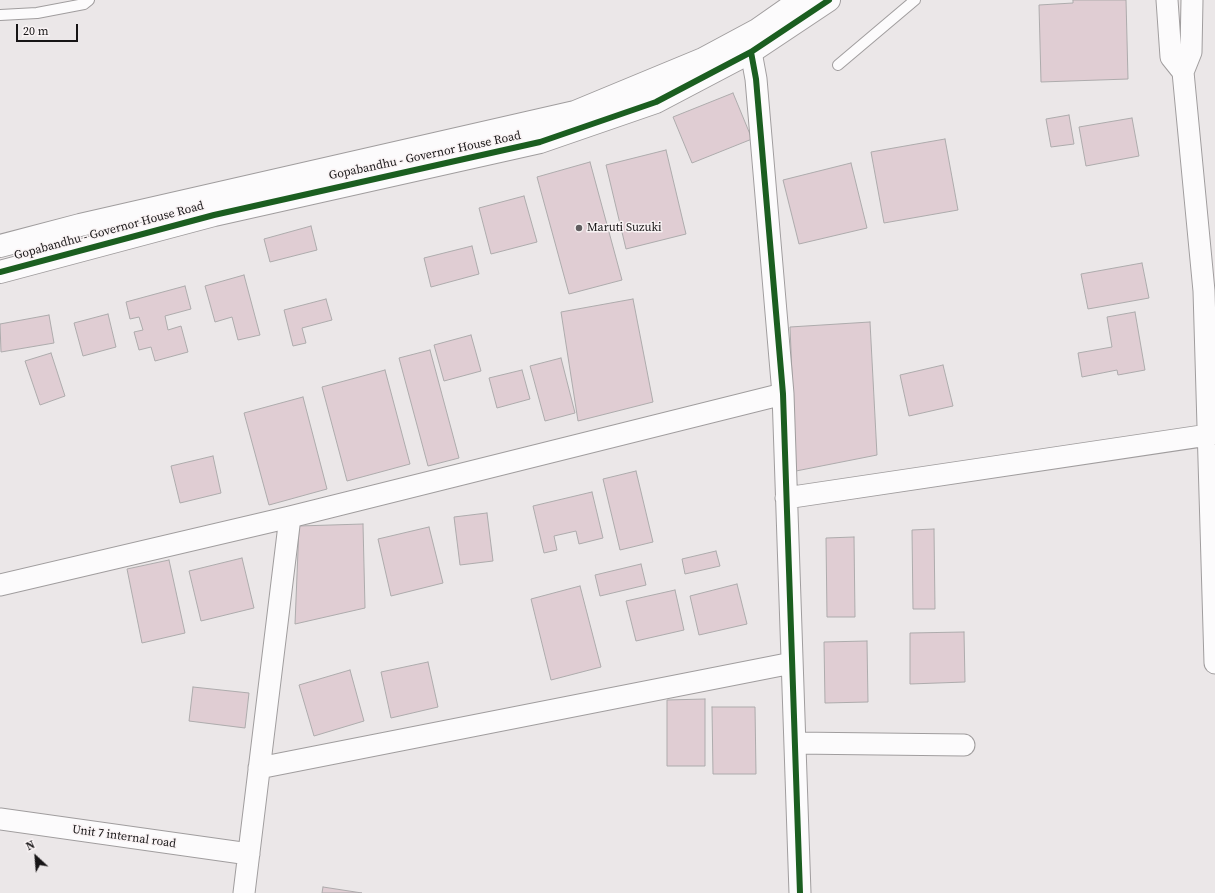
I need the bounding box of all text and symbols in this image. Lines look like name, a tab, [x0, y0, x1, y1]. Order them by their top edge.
scale bar	[18, 16, 80, 42]
text: 20 m	[23, 23, 49, 39]
street label: Gopabandhu - Governor House Road	[328, 129, 522, 183]
street label: Gopabandhu - Governor House Road	[13, 199, 205, 263]
place label: Maruti Suzuki	[587, 221, 662, 235]
marker: Maruti Suzuki	[574, 223, 584, 233]
street label: Unit 7 internal road	[71, 823, 177, 851]
north arrow	[16, 837, 56, 877]
text: N	[24, 837, 37, 854]

